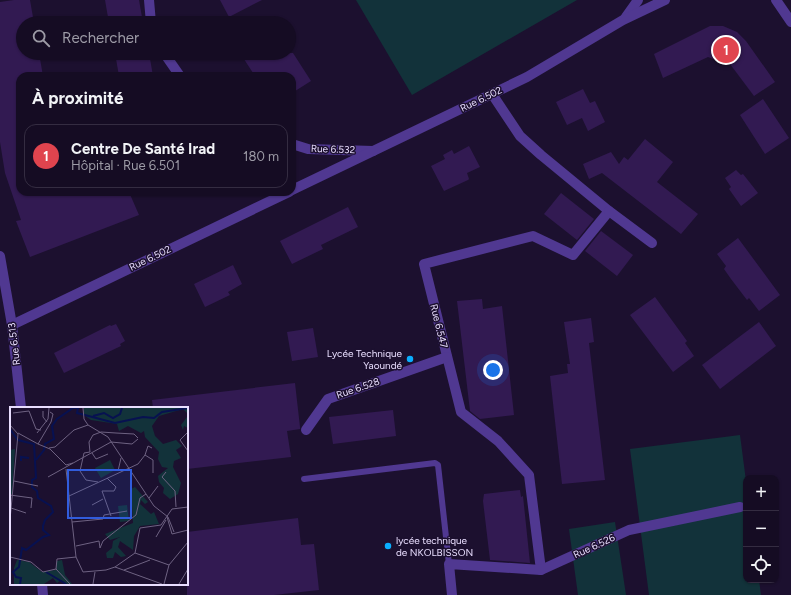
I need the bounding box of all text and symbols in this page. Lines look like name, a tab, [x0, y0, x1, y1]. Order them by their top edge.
search box	[16, 16, 296, 60]
icon: search	[30, 27, 52, 49]
text: Rechercher	[62, 29, 139, 47]
pin: 1	[713, 35, 739, 65]
street label: Rue 6.502	[458, 83, 504, 115]
text: À proximité	[32, 88, 123, 108]
text: Centre De Santé Irad	[71, 140, 215, 158]
street label: Rue 6.532	[311, 142, 355, 156]
text: 1	[43, 149, 49, 164]
text: 180 m	[243, 149, 279, 164]
text: Hôpital · Rue 6.501	[71, 158, 180, 173]
street label: Rue 6.502	[127, 242, 173, 274]
street label: Rue 6.547	[427, 303, 451, 350]
street label: Rue 6.513	[5, 322, 23, 366]
place label: Lycée Technique Yaoundé	[327, 347, 403, 372]
marker: Lycée Technique Yaoundé	[405, 354, 415, 364]
your location	[483, 360, 503, 380]
street label: Rue 6.528	[335, 375, 381, 401]
inset map	[10, 407, 188, 585]
map controls	[743, 475, 779, 583]
button: +	[743, 475, 779, 511]
button: −	[743, 511, 779, 547]
street label: Rue 6.526	[571, 531, 617, 561]
place label: lycée technique de NKOLBISSON	[396, 534, 473, 559]
marker: lycée technique de NKOLBISSON	[383, 541, 393, 551]
button: locate	[743, 547, 779, 583]

